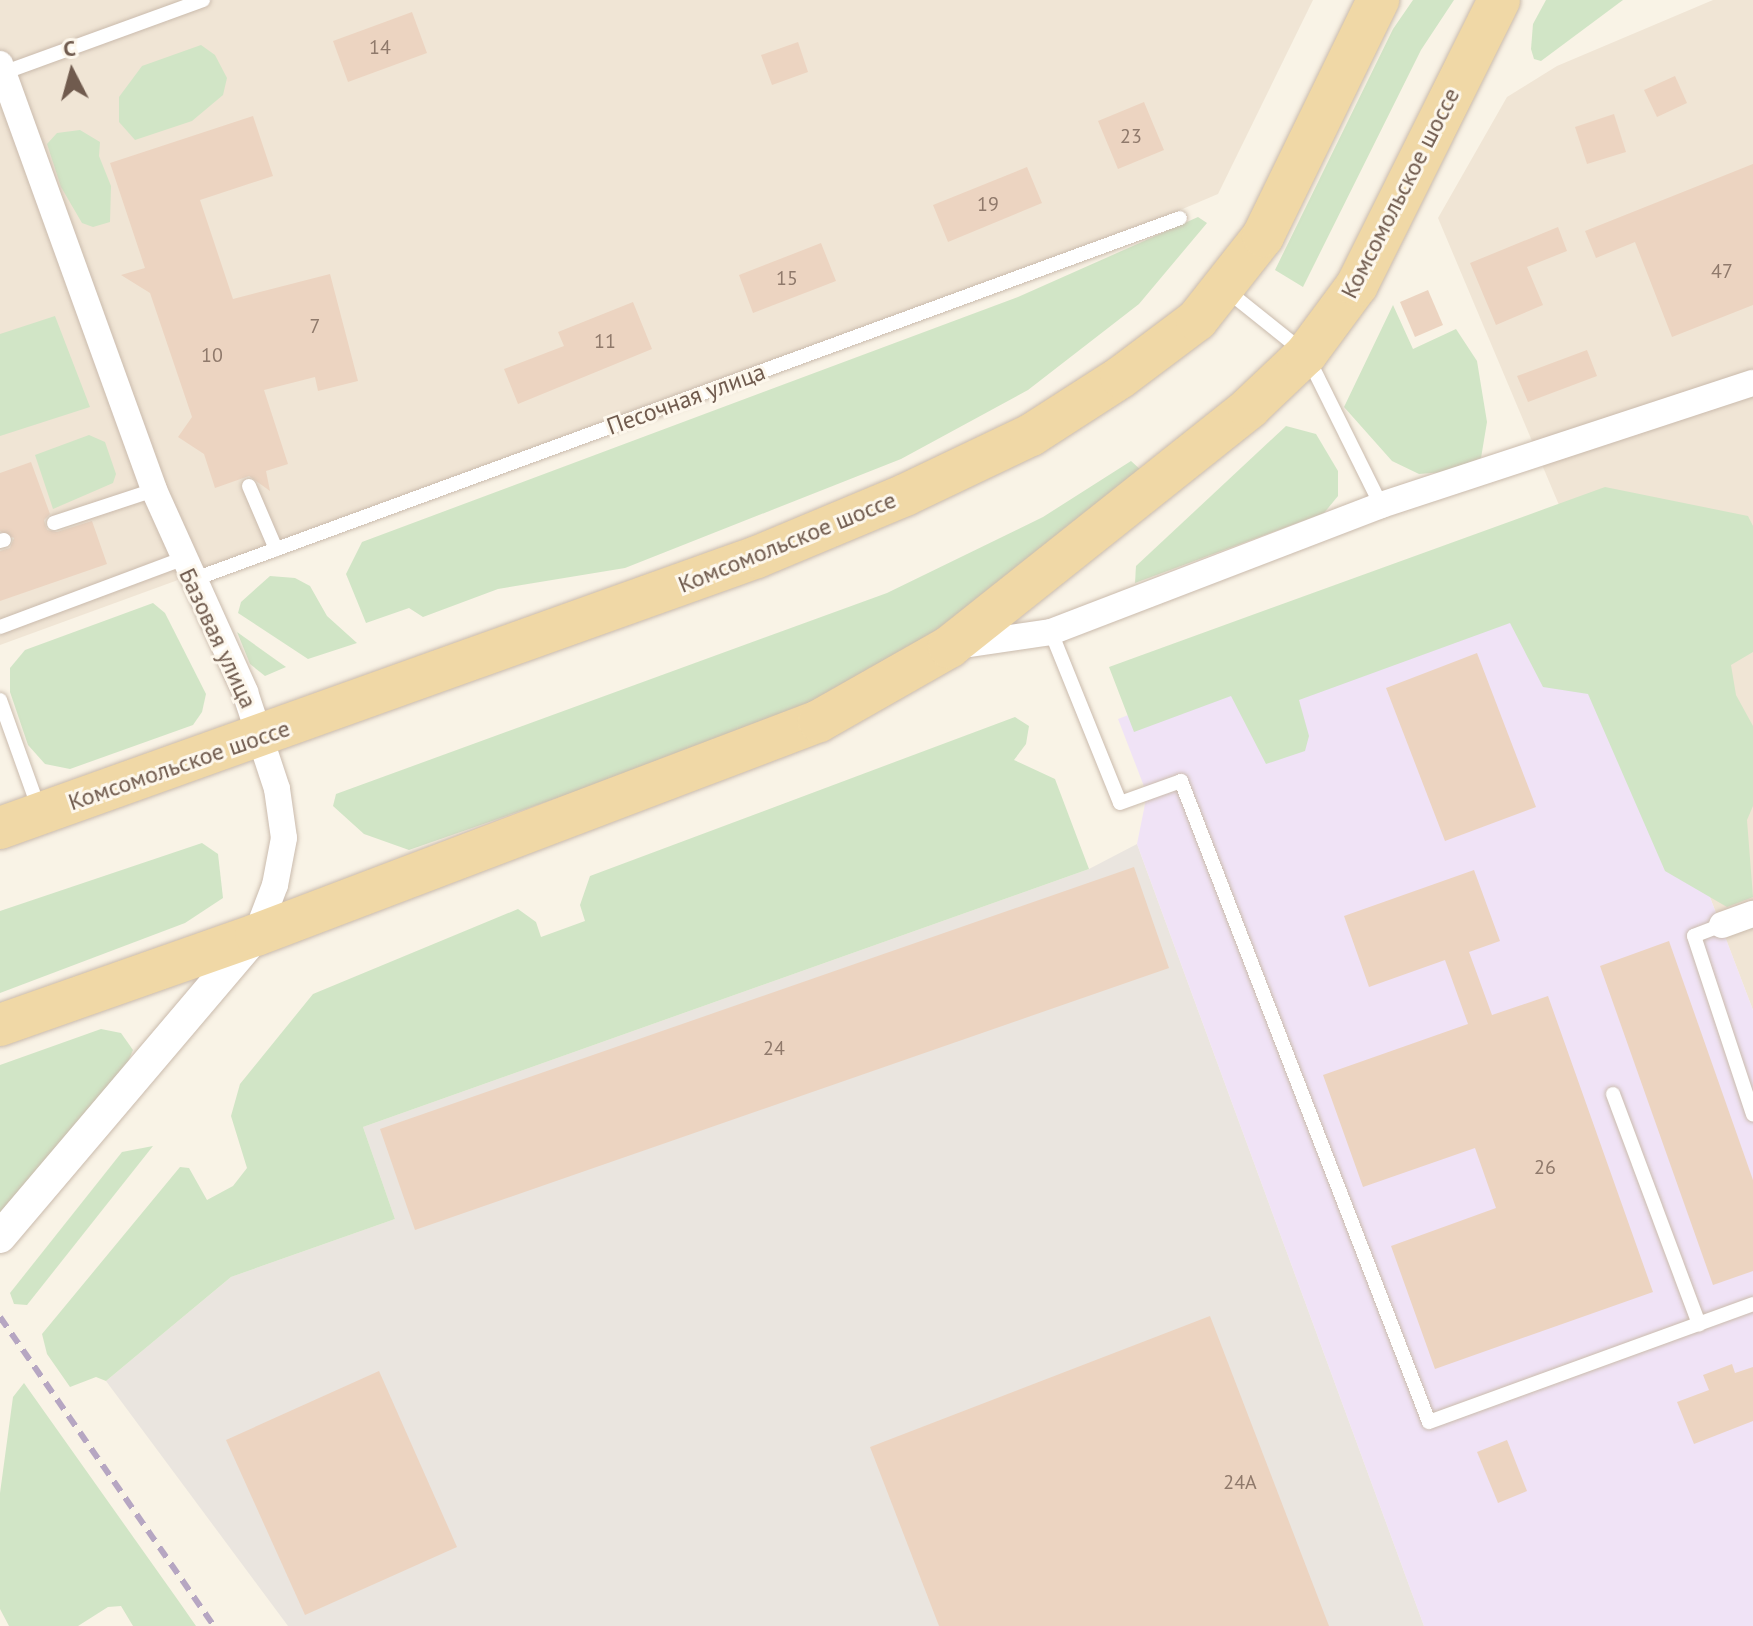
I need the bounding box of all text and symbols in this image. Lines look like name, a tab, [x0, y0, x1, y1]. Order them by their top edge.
north arrow	[32, 32, 112, 112]
text: С	[62, 34, 77, 63]
house number: 14	[369, 35, 391, 59]
street label: Комсомольское шоссе	[1334, 83, 1466, 303]
house number: 23	[1120, 124, 1142, 148]
house number: 19	[977, 192, 999, 216]
house number: 47	[1711, 259, 1733, 283]
house number: 15	[776, 266, 798, 290]
house number: 7	[310, 314, 320, 338]
house number: 11	[594, 329, 616, 353]
house number: 10	[201, 343, 223, 367]
street label: Песочная улица	[603, 357, 769, 441]
street label: Комсомольское шоссе	[674, 485, 900, 599]
street label: Базовая улица	[173, 563, 263, 713]
street label: Комсомольское шоссе	[64, 714, 294, 816]
house number: 24	[763, 1036, 785, 1060]
house number: 26	[1534, 1155, 1556, 1179]
house number: 24А	[1223, 1470, 1257, 1494]

